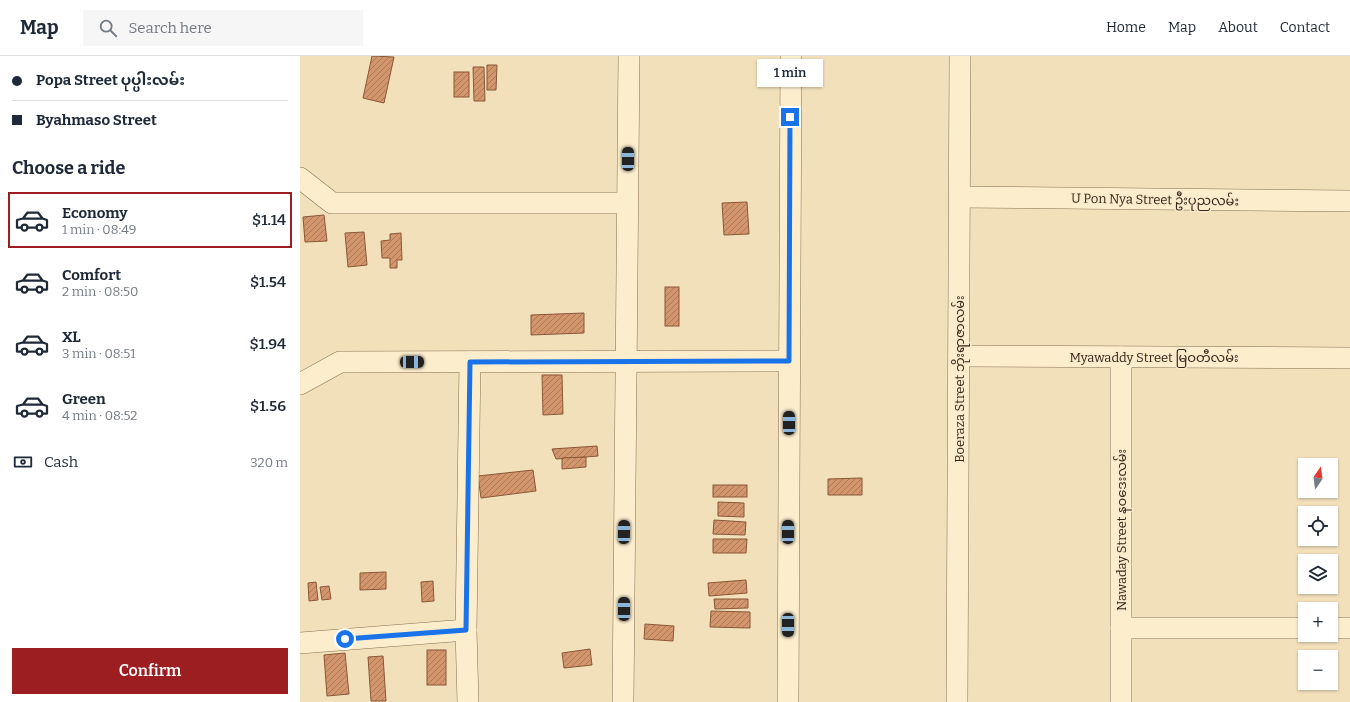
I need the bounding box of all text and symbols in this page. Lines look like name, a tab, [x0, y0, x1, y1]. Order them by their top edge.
search box	[83, 10, 363, 46]
text: Map	[20, 16, 59, 39]
icon: search	[97, 17, 119, 39]
text: Search here	[129, 19, 212, 37]
text: Home	[1106, 19, 1146, 36]
text: Map	[1168, 19, 1196, 36]
text: About	[1218, 19, 1258, 36]
text: Contact	[1280, 19, 1330, 36]
callout: 1 min	[757, 59, 823, 87]
text: 1 min	[774, 65, 806, 80]
text: Popa Street ပုပ္ပါးလမ်း	[36, 71, 185, 89]
route end	[781, 108, 799, 126]
text: Byahmaso Street	[36, 111, 157, 129]
car	[622, 147, 634, 171]
text: Choose a ride	[12, 157, 125, 179]
street label: U Pon Nya Street ဦးပုညလမ်း	[1071, 190, 1239, 211]
icon: car	[14, 202, 50, 238]
text: Economy	[62, 204, 128, 222]
text: $1.14	[252, 211, 286, 229]
text: 1 min · 08:49	[62, 222, 136, 237]
icon: car	[14, 264, 50, 300]
text: Comfort	[62, 266, 121, 284]
text: $1.54	[250, 273, 286, 291]
text: 2 min · 08:50	[62, 284, 138, 299]
street label: Boeraza Street ဘိုးရာဇာလမ်း	[951, 295, 970, 463]
icon: car	[14, 326, 50, 362]
text: XL	[62, 328, 81, 346]
text: $1.94	[250, 335, 286, 353]
text: 3 min · 08:51	[62, 346, 135, 361]
street label: Myawaddy Street မြဝတီလမ်း	[1070, 349, 1238, 368]
car	[400, 356, 424, 368]
icon: car	[14, 388, 50, 424]
text: Green	[62, 390, 106, 408]
text: $1.56	[250, 397, 286, 415]
text: 4 min · 08:52	[62, 408, 137, 423]
car	[783, 411, 795, 435]
street label: Nawaday Street နဝဒေးလမ်း	[1113, 449, 1132, 611]
icon: cash	[12, 451, 34, 473]
text: Cash	[44, 453, 78, 471]
text: 320 m	[250, 455, 288, 470]
north arrow	[1298, 458, 1338, 498]
map controls	[1298, 458, 1338, 690]
button: locate	[1298, 506, 1338, 546]
car	[618, 520, 630, 544]
car	[782, 520, 794, 544]
button: layers	[1298, 554, 1338, 594]
car	[618, 597, 630, 621]
button: +	[1298, 602, 1338, 642]
car	[782, 613, 794, 637]
route start	[336, 630, 354, 648]
button: Confirm	[12, 648, 288, 694]
button: −	[1298, 650, 1338, 690]

